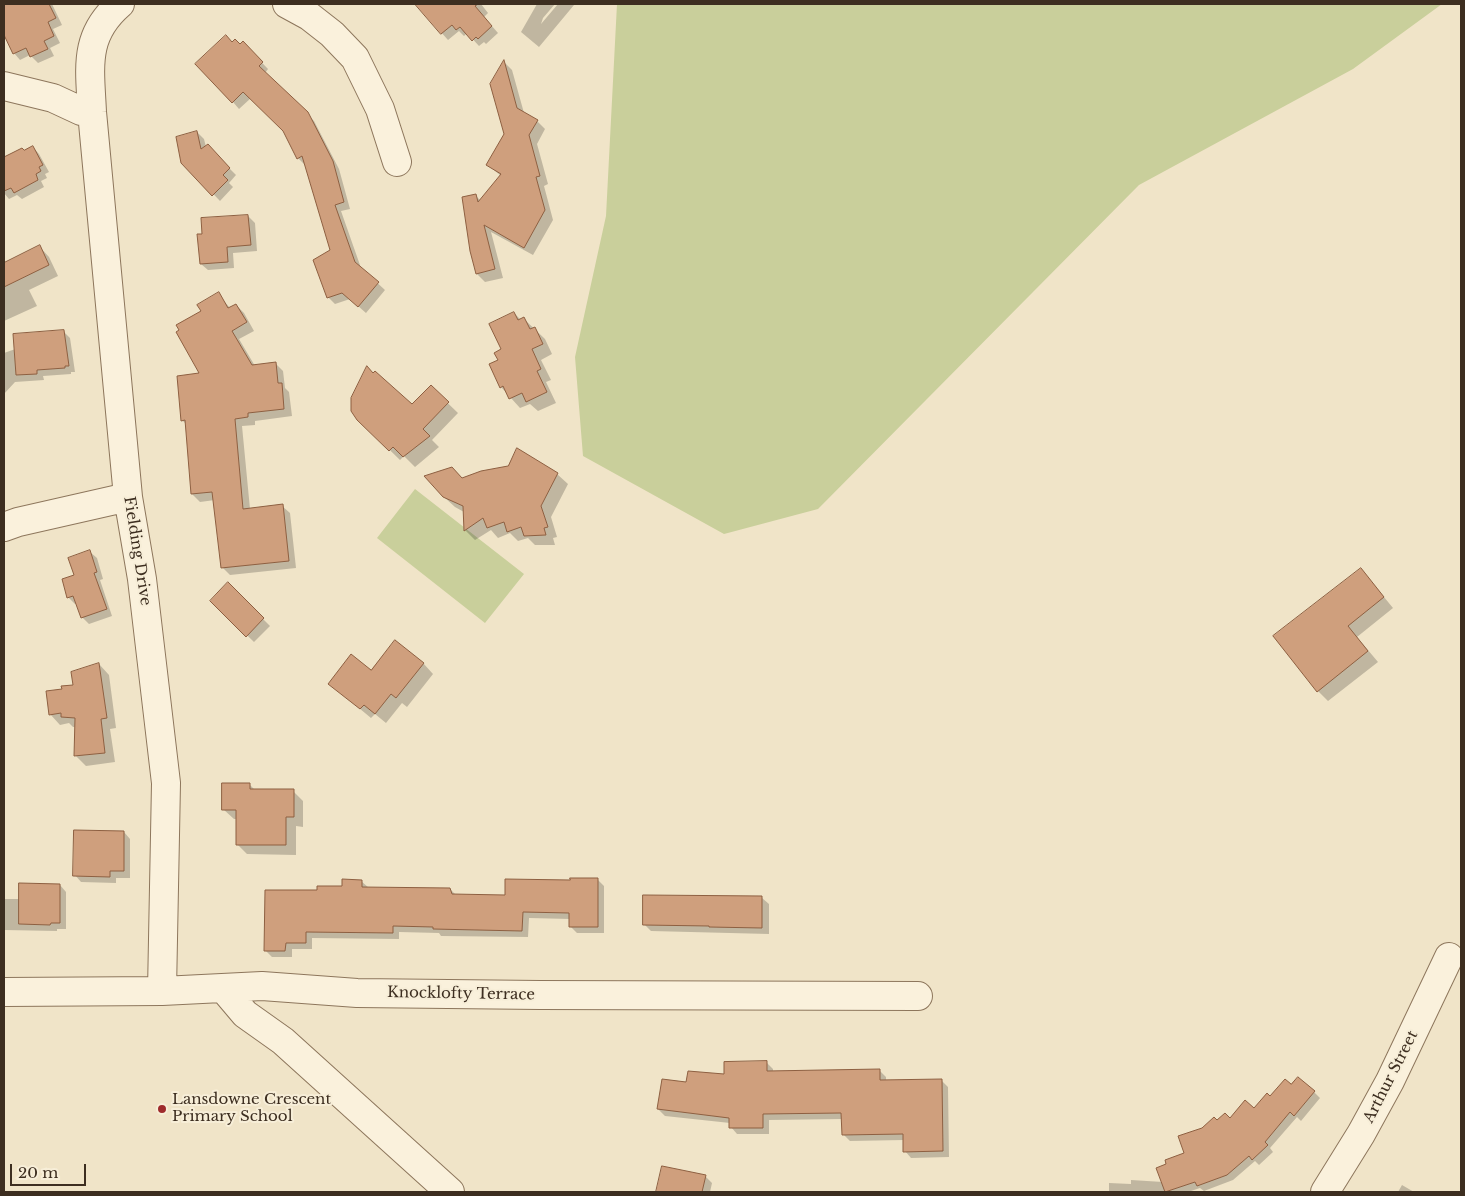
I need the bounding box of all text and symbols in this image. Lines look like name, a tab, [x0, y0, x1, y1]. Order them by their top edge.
street label: Fielding Drive	[119, 495, 155, 607]
street label: Knocklofty Terrace	[387, 984, 535, 1004]
street label: Arthur Street	[1360, 1028, 1422, 1126]
place label: Lansdowne Crescent Primary School	[172, 1091, 331, 1126]
marker: Lansdowne Crescent Primary School	[156, 1103, 168, 1115]
scale bar	[12, 1154, 89, 1186]
text: 20 m	[18, 1163, 58, 1182]

